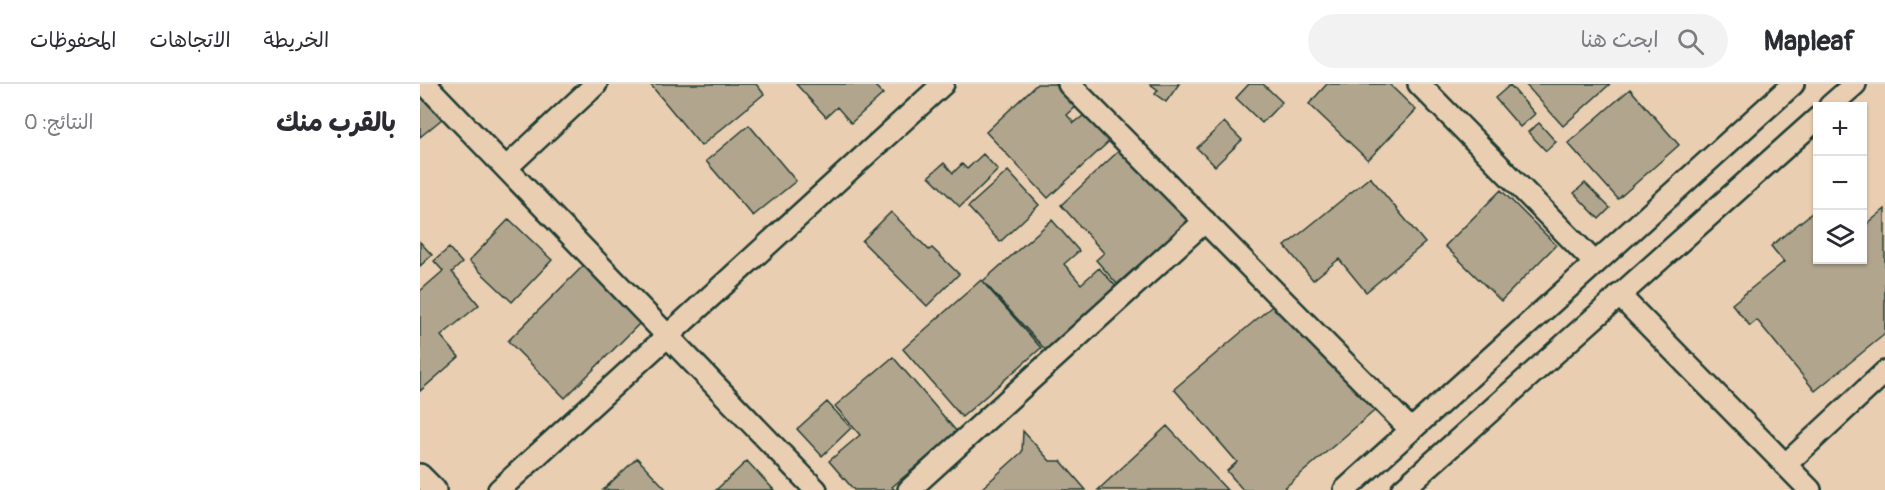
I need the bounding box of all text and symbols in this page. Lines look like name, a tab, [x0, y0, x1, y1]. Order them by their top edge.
search box	[1308, 14, 1728, 68]
text: Mapleaf	[1764, 24, 1855, 59]
icon: search	[1674, 25, 1707, 58]
text: ابحث هنا	[1580, 26, 1659, 54]
text: المحفوظات	[30, 27, 116, 54]
text: الاتجاهات	[149, 27, 231, 54]
text: الخريطة	[264, 27, 329, 54]
map controls	[1813, 102, 1867, 264]
button: +	[1813, 102, 1867, 156]
text: بالقرب منك	[276, 107, 396, 139]
text: النتائج: 0	[24, 110, 94, 135]
button: −	[1813, 156, 1867, 210]
button: layers	[1813, 210, 1867, 264]

